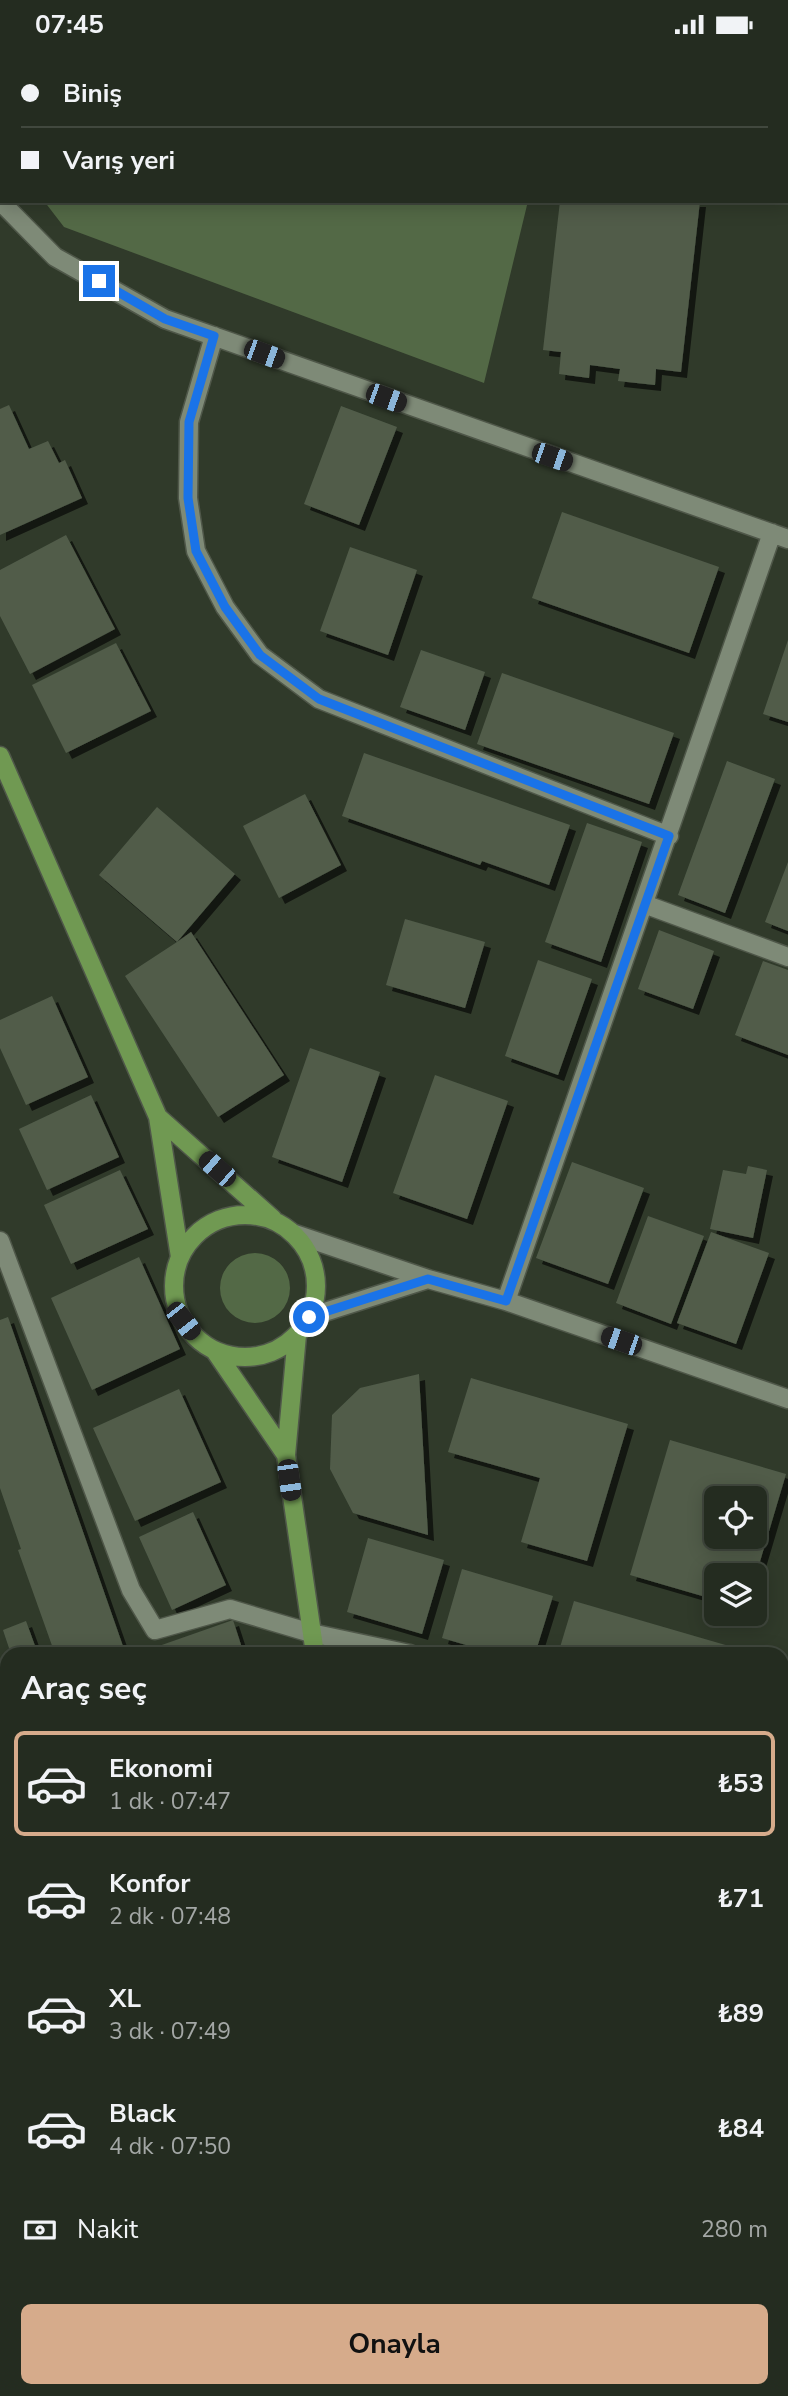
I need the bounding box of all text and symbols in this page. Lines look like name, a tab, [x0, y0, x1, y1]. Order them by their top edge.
text: 07:45	[35, 7, 104, 42]
text: Biniş	[63, 76, 122, 111]
text: Varış yeri	[63, 143, 175, 178]
route end	[83, 265, 115, 297]
car	[241, 337, 288, 371]
car	[363, 381, 410, 415]
car	[529, 440, 576, 474]
car	[195, 1147, 240, 1191]
car	[162, 1298, 205, 1344]
route start	[293, 1301, 325, 1333]
car	[598, 1324, 645, 1358]
car	[276, 1458, 303, 1502]
map controls	[704, 1486, 767, 1626]
button: locate	[704, 1486, 767, 1549]
button: layers	[704, 1563, 767, 1626]
text: Araç seç	[21, 1667, 147, 1710]
text: Ekonomi	[109, 1751, 213, 1786]
icon: car	[25, 1752, 88, 1815]
text: ₺53	[717, 1766, 764, 1801]
text: 1 dk · 07:47	[109, 1786, 231, 1817]
text: Konfor	[109, 1866, 190, 1901]
icon: car	[25, 1867, 88, 1930]
text: ₺71	[717, 1881, 764, 1916]
text: 2 dk · 07:48	[109, 1901, 231, 1932]
text: XL	[109, 1981, 141, 2016]
icon: car	[25, 1982, 88, 2045]
text: ₺89	[717, 1996, 764, 2031]
text: 3 dk · 07:49	[109, 2016, 231, 2047]
text: Black	[109, 2096, 176, 2131]
icon: car	[25, 2097, 88, 2160]
text: ₺84	[717, 2111, 764, 2146]
text: 4 dk · 07:50	[109, 2131, 231, 2162]
icon: cash	[21, 2211, 59, 2249]
text: Nakit	[77, 2212, 138, 2247]
text: 280 m	[701, 2214, 768, 2245]
button: Onayla	[21, 2304, 768, 2384]

